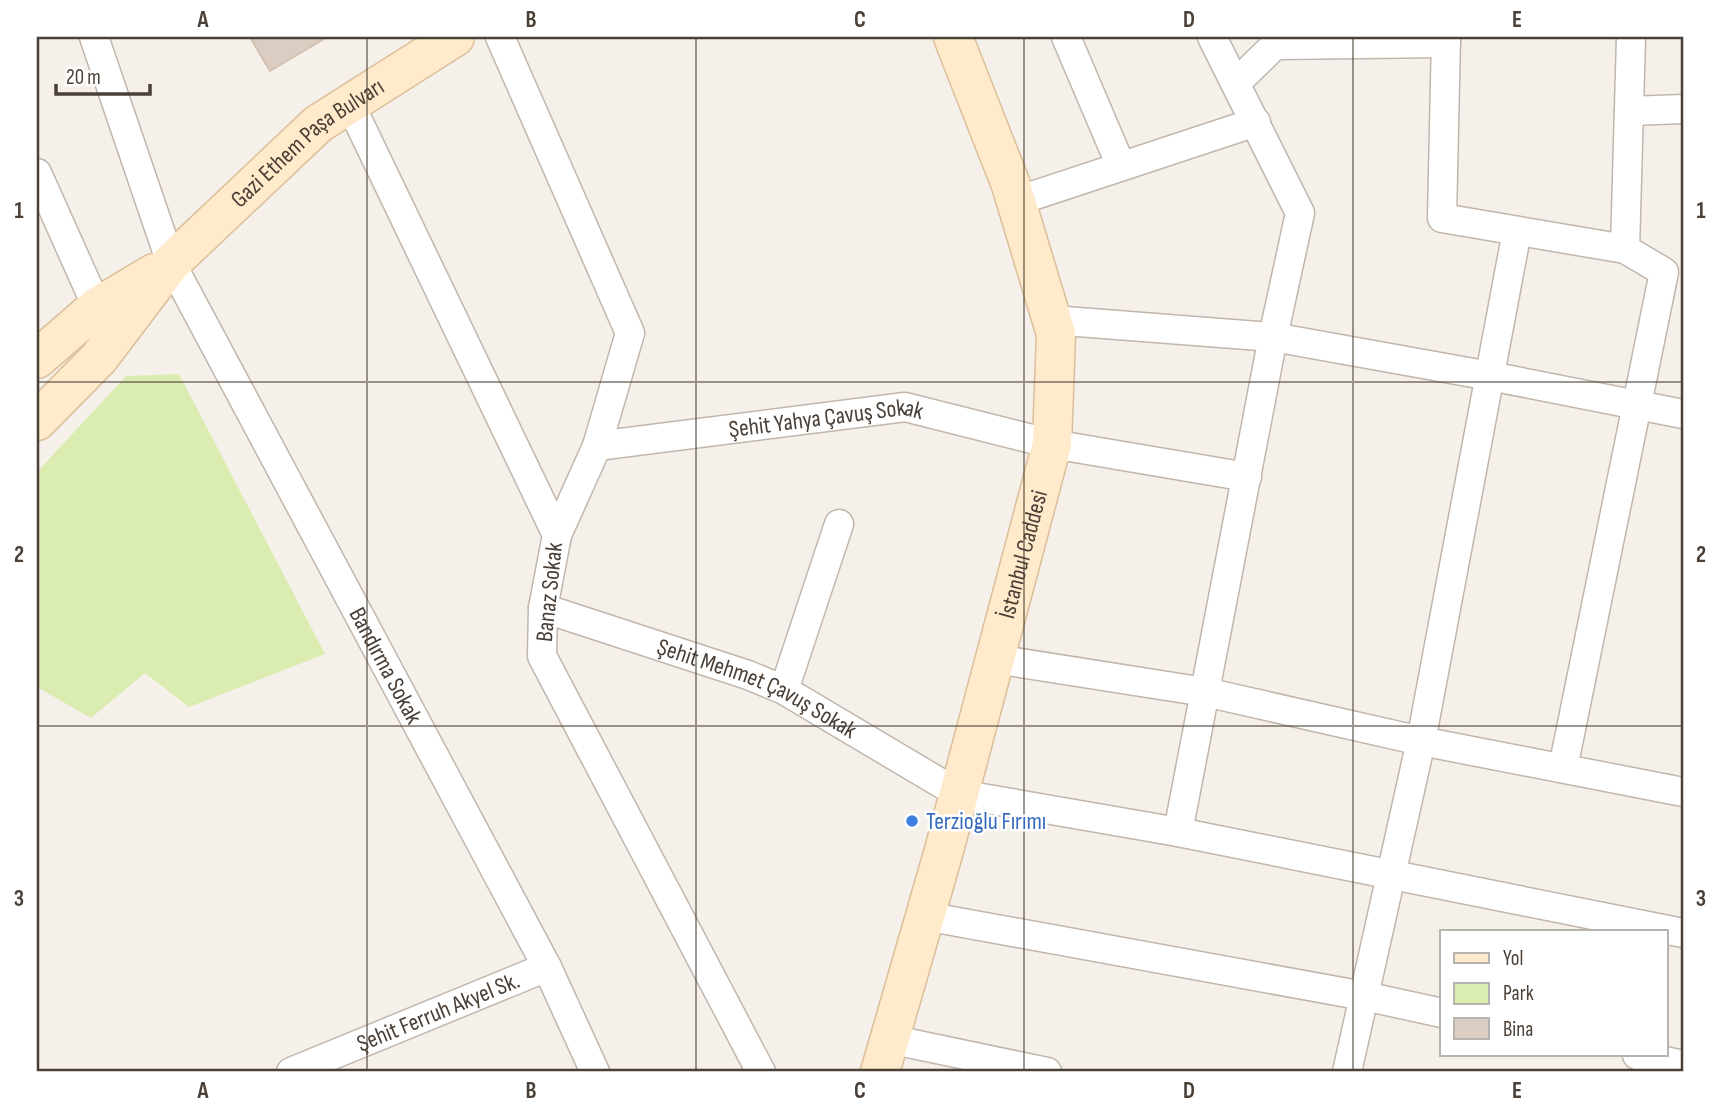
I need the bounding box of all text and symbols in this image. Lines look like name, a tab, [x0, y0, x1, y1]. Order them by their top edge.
text: A	[197, 6, 210, 34]
text: B	[526, 6, 537, 34]
text: C	[854, 6, 866, 34]
text: D	[1183, 6, 1195, 34]
text: E	[1512, 6, 1522, 34]
scale bar	[56, 52, 150, 96]
text: 20 m	[66, 65, 101, 90]
street label: Gazi Ethem Paşa Bulvarı	[225, 72, 389, 214]
text: 1	[14, 197, 24, 225]
text: 1	[1696, 197, 1706, 225]
street label: Şehit Yahya Çavuş Sokak	[727, 393, 927, 444]
street label: İstanbul Caddesi	[992, 487, 1054, 622]
text: 2	[14, 541, 24, 569]
street label: Banaz Sokak	[530, 541, 569, 643]
text: 2	[1696, 541, 1706, 569]
street label: Bandırma Sokak	[343, 602, 428, 729]
street label: Şehit Mehmet Çavuş Sokak	[653, 632, 862, 745]
place label: Terzioğlu Fırımı	[926, 807, 1046, 836]
marker: Terzioğlu Fırımı	[904, 813, 920, 829]
text: 3	[14, 885, 24, 913]
text: 3	[1696, 885, 1706, 913]
legend	[1440, 930, 1668, 1056]
text: Yol	[1503, 946, 1523, 971]
street label: Şehit Ferruh Akyel Sk.	[353, 966, 524, 1058]
text: Park	[1503, 981, 1534, 1006]
text: Bina	[1503, 1017, 1533, 1042]
text: A	[197, 1077, 210, 1105]
text: B	[526, 1077, 537, 1105]
text: C	[854, 1077, 866, 1105]
text: D	[1183, 1077, 1195, 1105]
text: E	[1512, 1077, 1522, 1105]

